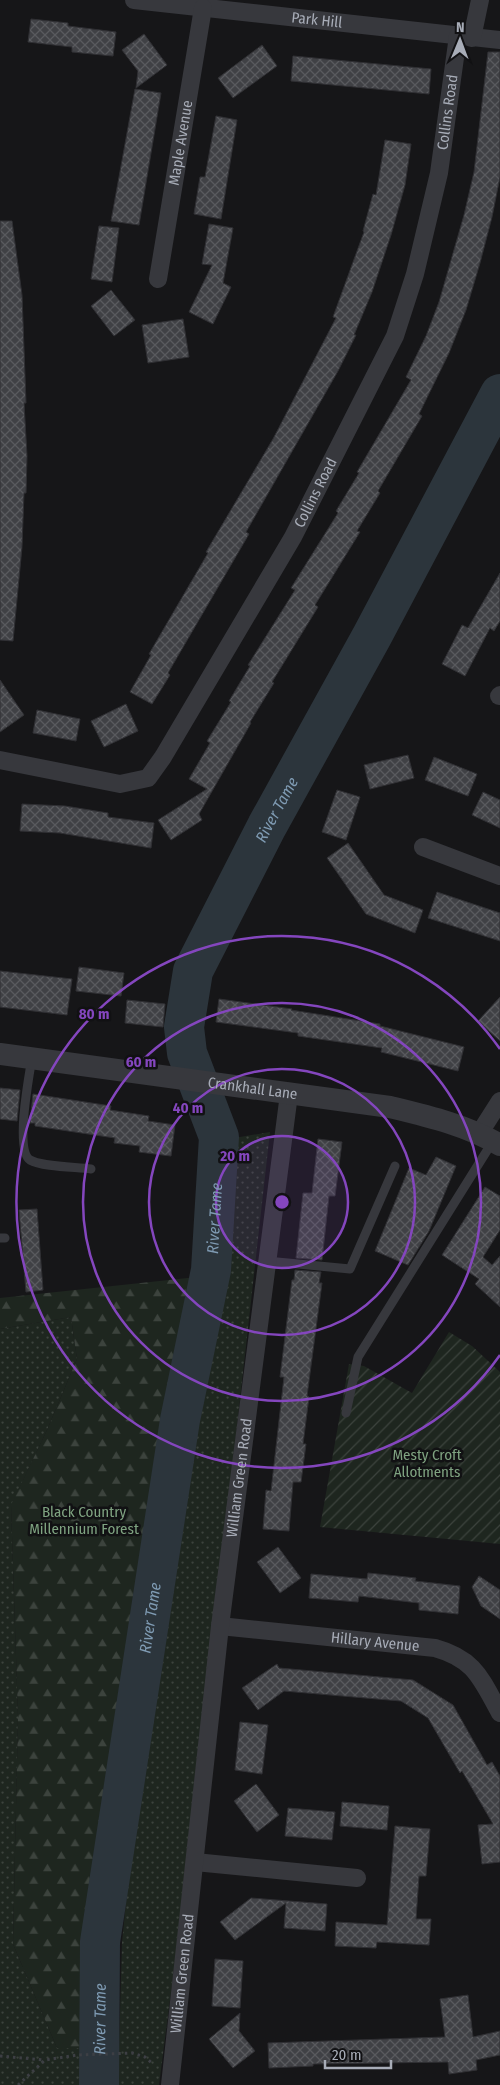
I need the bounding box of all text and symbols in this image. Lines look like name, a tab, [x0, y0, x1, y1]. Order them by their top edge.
street label: Park Hill	[291, 8, 343, 32]
north arrow	[435, 15, 485, 65]
text: N	[456, 19, 465, 36]
street label: Collins Road	[433, 73, 462, 151]
street label: Maple Avenue	[165, 99, 197, 187]
street label: Collins Road	[290, 455, 341, 531]
water label: River Tame	[251, 773, 302, 845]
text: 80 m	[79, 1005, 109, 1023]
text: 60 m	[126, 1053, 156, 1071]
street label: Crankhall Lane	[207, 1073, 299, 1103]
text: 40 m	[173, 1099, 203, 1117]
text: 20 m	[219, 1147, 250, 1165]
water label: River Tame	[202, 1182, 226, 1255]
centre of rings	[273, 1193, 291, 1211]
street label: William Green Road	[223, 1417, 256, 1539]
park label: Mesty Croft Allotments	[392, 1446, 462, 1481]
park label: Black Country Millennium Forest	[29, 1503, 139, 1538]
water label: River Tame	[135, 1581, 165, 1654]
street label: Hillary Avenue	[330, 1628, 420, 1655]
street label: William Green Road	[167, 1913, 198, 2034]
water label: River Tame	[90, 1983, 109, 2055]
scale bar	[325, 2038, 391, 2070]
text: 20 m	[332, 2046, 362, 2064]

